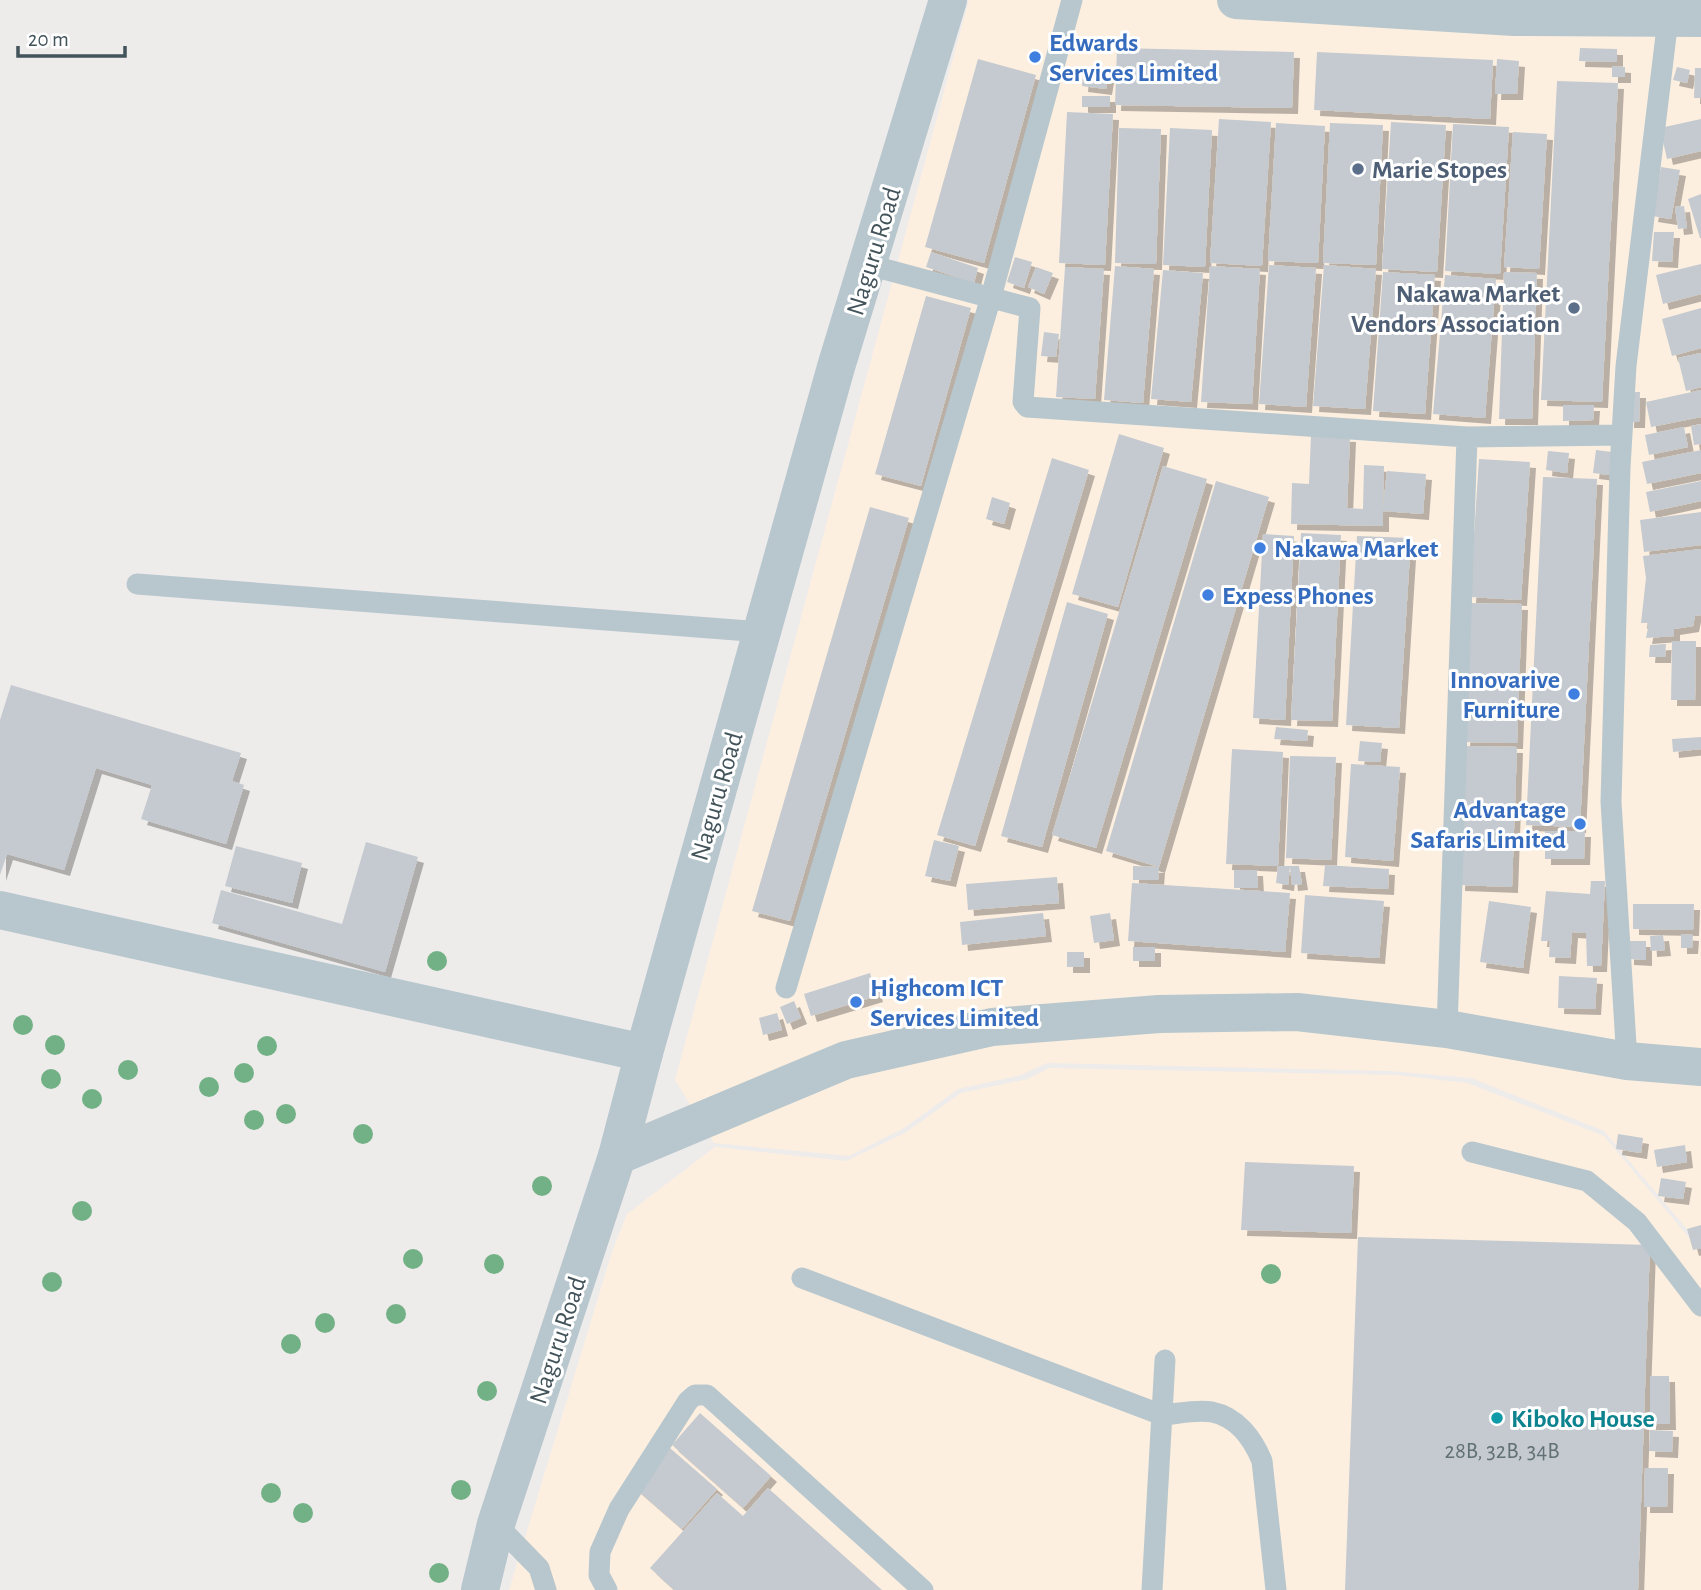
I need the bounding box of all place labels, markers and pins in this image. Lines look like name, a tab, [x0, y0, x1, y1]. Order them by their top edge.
place label: Edwards Services Limited	[1049, 30, 1218, 86]
marker: Edwards Services Limited	[1027, 49, 1043, 65]
place label: Marie Stopes	[1372, 157, 1507, 183]
marker: Marie Stopes	[1350, 161, 1366, 177]
place label: Nakawa Market Vendors Association	[1351, 281, 1560, 337]
marker: Nakawa Market Vendors Association	[1566, 300, 1582, 316]
place label: Nakawa Market	[1274, 536, 1439, 562]
marker: Nakawa Market	[1252, 540, 1268, 556]
place label: Expess Phones	[1222, 583, 1374, 609]
marker: Expess Phones	[1200, 587, 1216, 603]
place label: Innovarive Furniture	[1450, 667, 1560, 723]
marker: Innovarive Furniture	[1566, 686, 1582, 702]
place label: Advantage Safaris Limited	[1410, 797, 1566, 853]
marker: Advantage Safaris Limited	[1572, 816, 1588, 832]
place label: Highcom ICT Services Limited	[870, 975, 1039, 1031]
marker: Highcom ICT Services Limited	[848, 994, 864, 1010]
place label: Kiboko House	[1511, 1406, 1655, 1432]
marker: Kiboko House	[1489, 1410, 1505, 1426]

